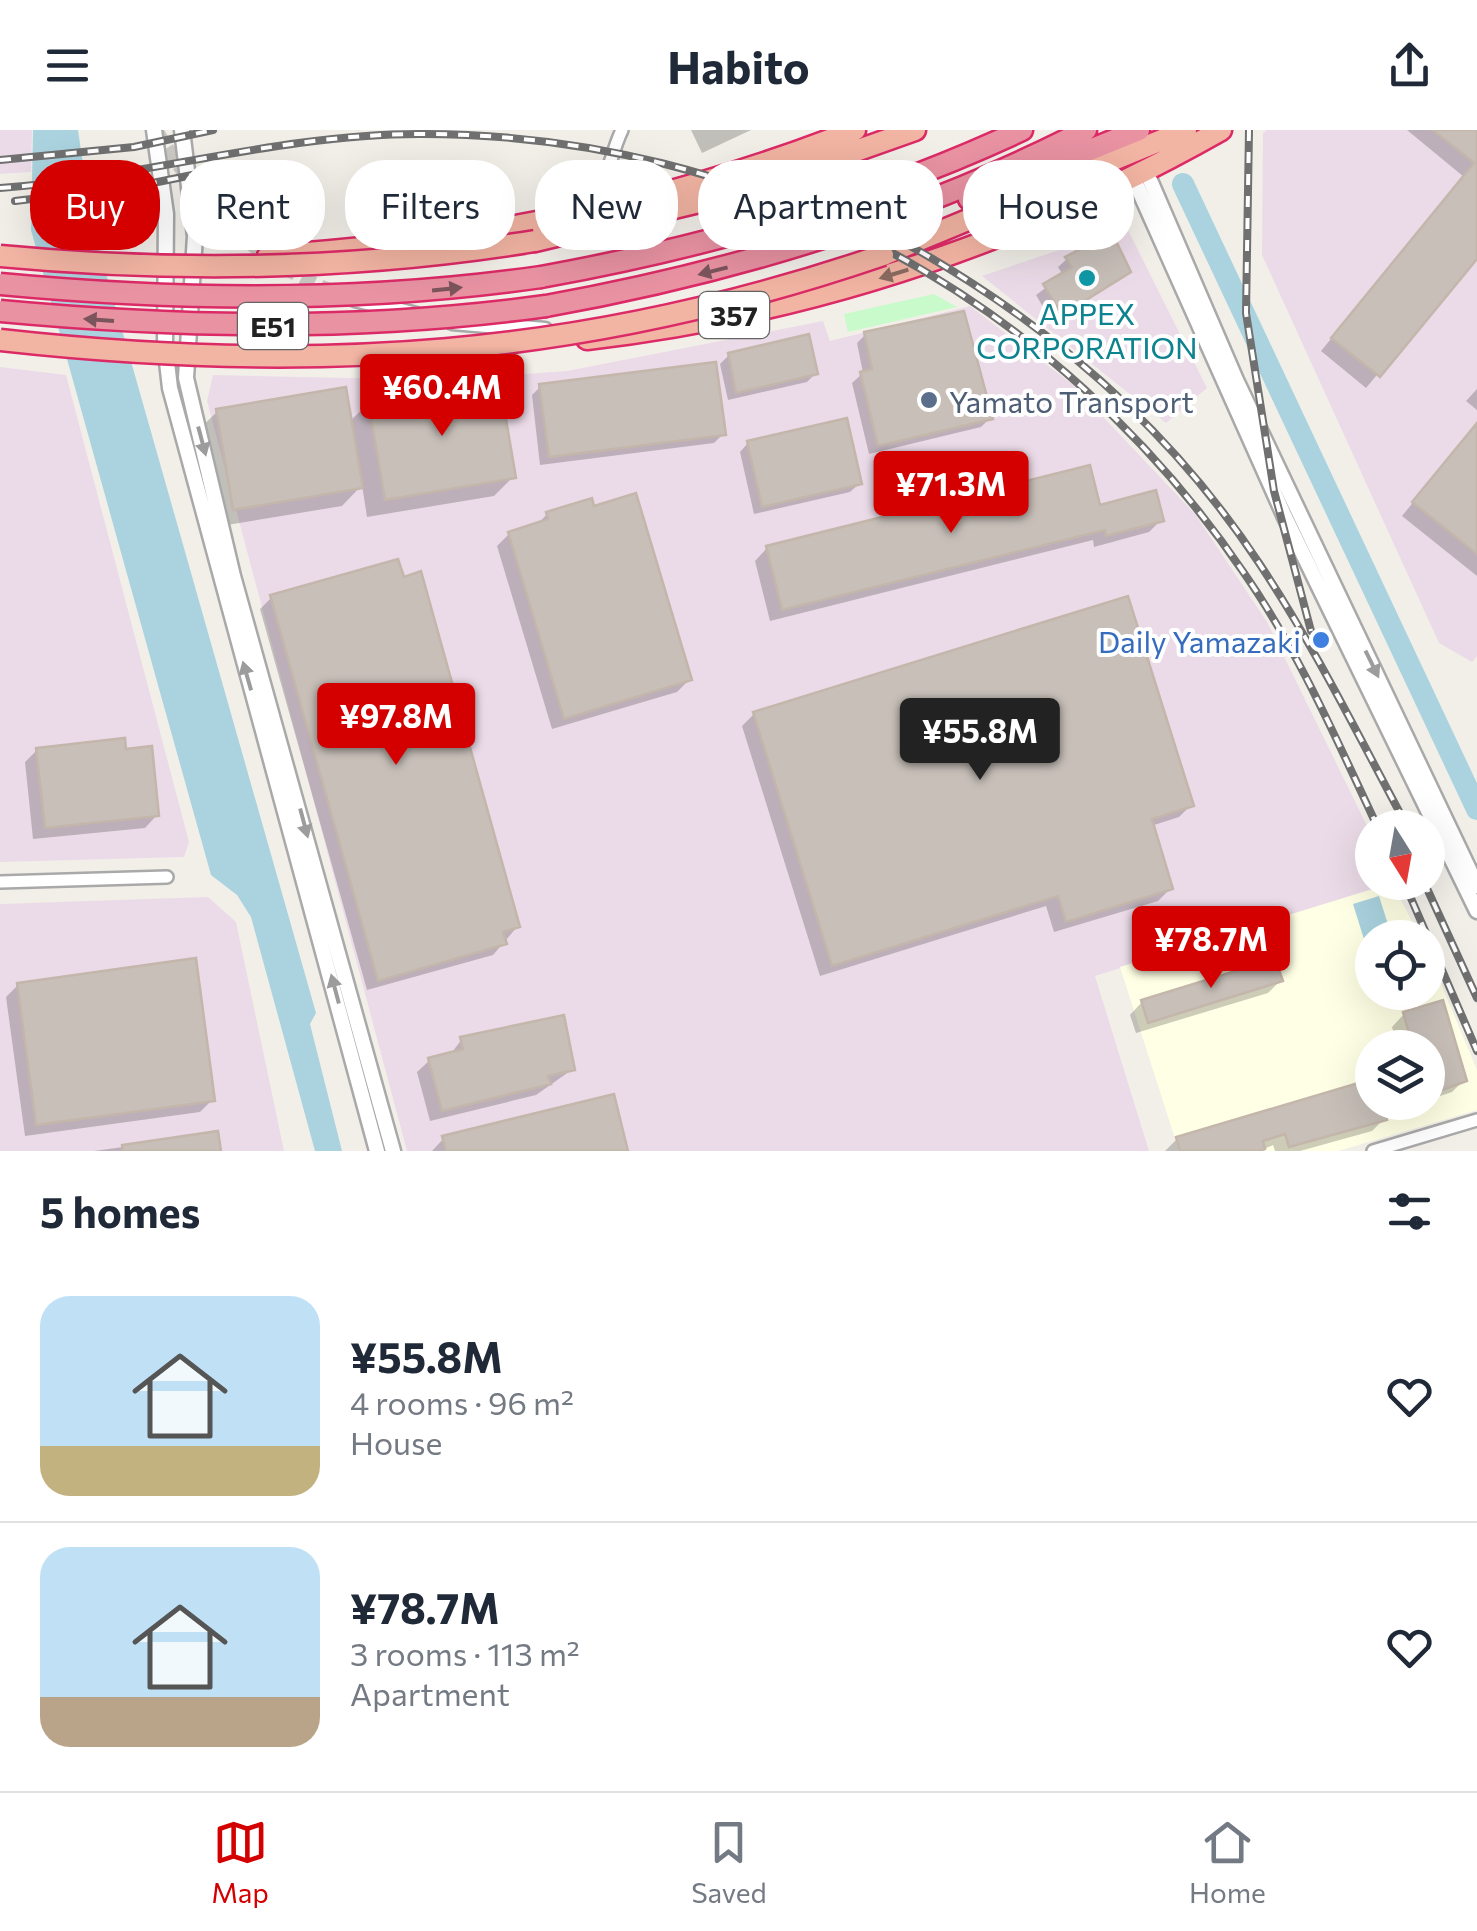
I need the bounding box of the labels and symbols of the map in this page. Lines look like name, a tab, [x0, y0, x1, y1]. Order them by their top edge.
one-way arrow	[697, 264, 728, 279]
one-way arrow	[878, 267, 909, 282]
marker: APPEX CORPORATION	[1076, 267, 1098, 289]
one-way arrow	[431, 281, 463, 297]
road number: 357	[699, 292, 769, 338]
place label: APPEX CORPORATION	[976, 294, 1198, 365]
road number: E51	[238, 303, 308, 349]
one-way arrow	[83, 311, 115, 327]
pin: ¥60.4M	[361, 354, 523, 439]
place label: Yamato Transport	[949, 382, 1194, 419]
marker: Yamato Transport	[918, 389, 940, 411]
one-way arrow	[194, 426, 210, 457]
pin: ¥71.3M	[870, 451, 1032, 536]
place label: Daily Yamazaki	[1098, 622, 1301, 659]
marker: Daily Yamazaki	[1310, 629, 1332, 651]
one-way arrow	[1363, 650, 1380, 679]
one-way arrow	[238, 660, 254, 691]
pin: ¥97.8M	[315, 683, 477, 768]
pin: ¥55.8M	[899, 698, 1061, 783]
one-way arrow	[297, 808, 313, 839]
north arrow	[1355, 810, 1445, 900]
pin: ¥78.7M	[1130, 906, 1292, 991]
one-way arrow	[327, 973, 342, 1004]

